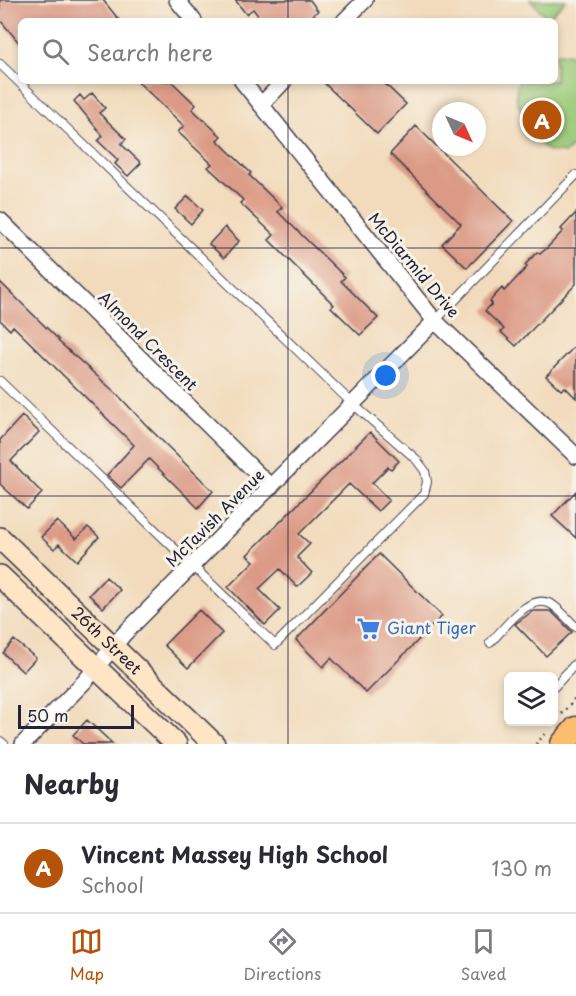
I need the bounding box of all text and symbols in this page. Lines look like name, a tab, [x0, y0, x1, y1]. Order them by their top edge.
search box	[18, 18, 558, 84]
icon: search	[39, 35, 72, 68]
text: Search here	[87, 35, 213, 68]
pin: A	[522, 98, 562, 142]
north arrow	[432, 102, 486, 156]
street label: McDiarmid Drive	[363, 206, 466, 322]
street label: Almond Crescent	[94, 285, 204, 396]
your location	[371, 361, 400, 390]
street label: McTavish Avenue	[160, 463, 269, 572]
street label: 26th Street	[67, 600, 148, 680]
supermarket icon: Giant Tiger	[356, 615, 382, 641]
place label: Giant Tiger	[387, 615, 476, 639]
map controls	[504, 672, 558, 726]
button: layers	[504, 672, 558, 726]
scale bar	[18, 702, 134, 730]
text: 50 m	[27, 703, 68, 727]
text: Nearby	[24, 764, 119, 803]
text: Vincent Massey High School	[81, 837, 388, 870]
text: A	[36, 853, 51, 883]
text: 130 m	[492, 853, 552, 883]
text: School	[81, 870, 144, 900]
tab: Map	[70, 925, 104, 985]
tab: Directions	[243, 925, 321, 985]
tab: Saved	[461, 925, 506, 985]

